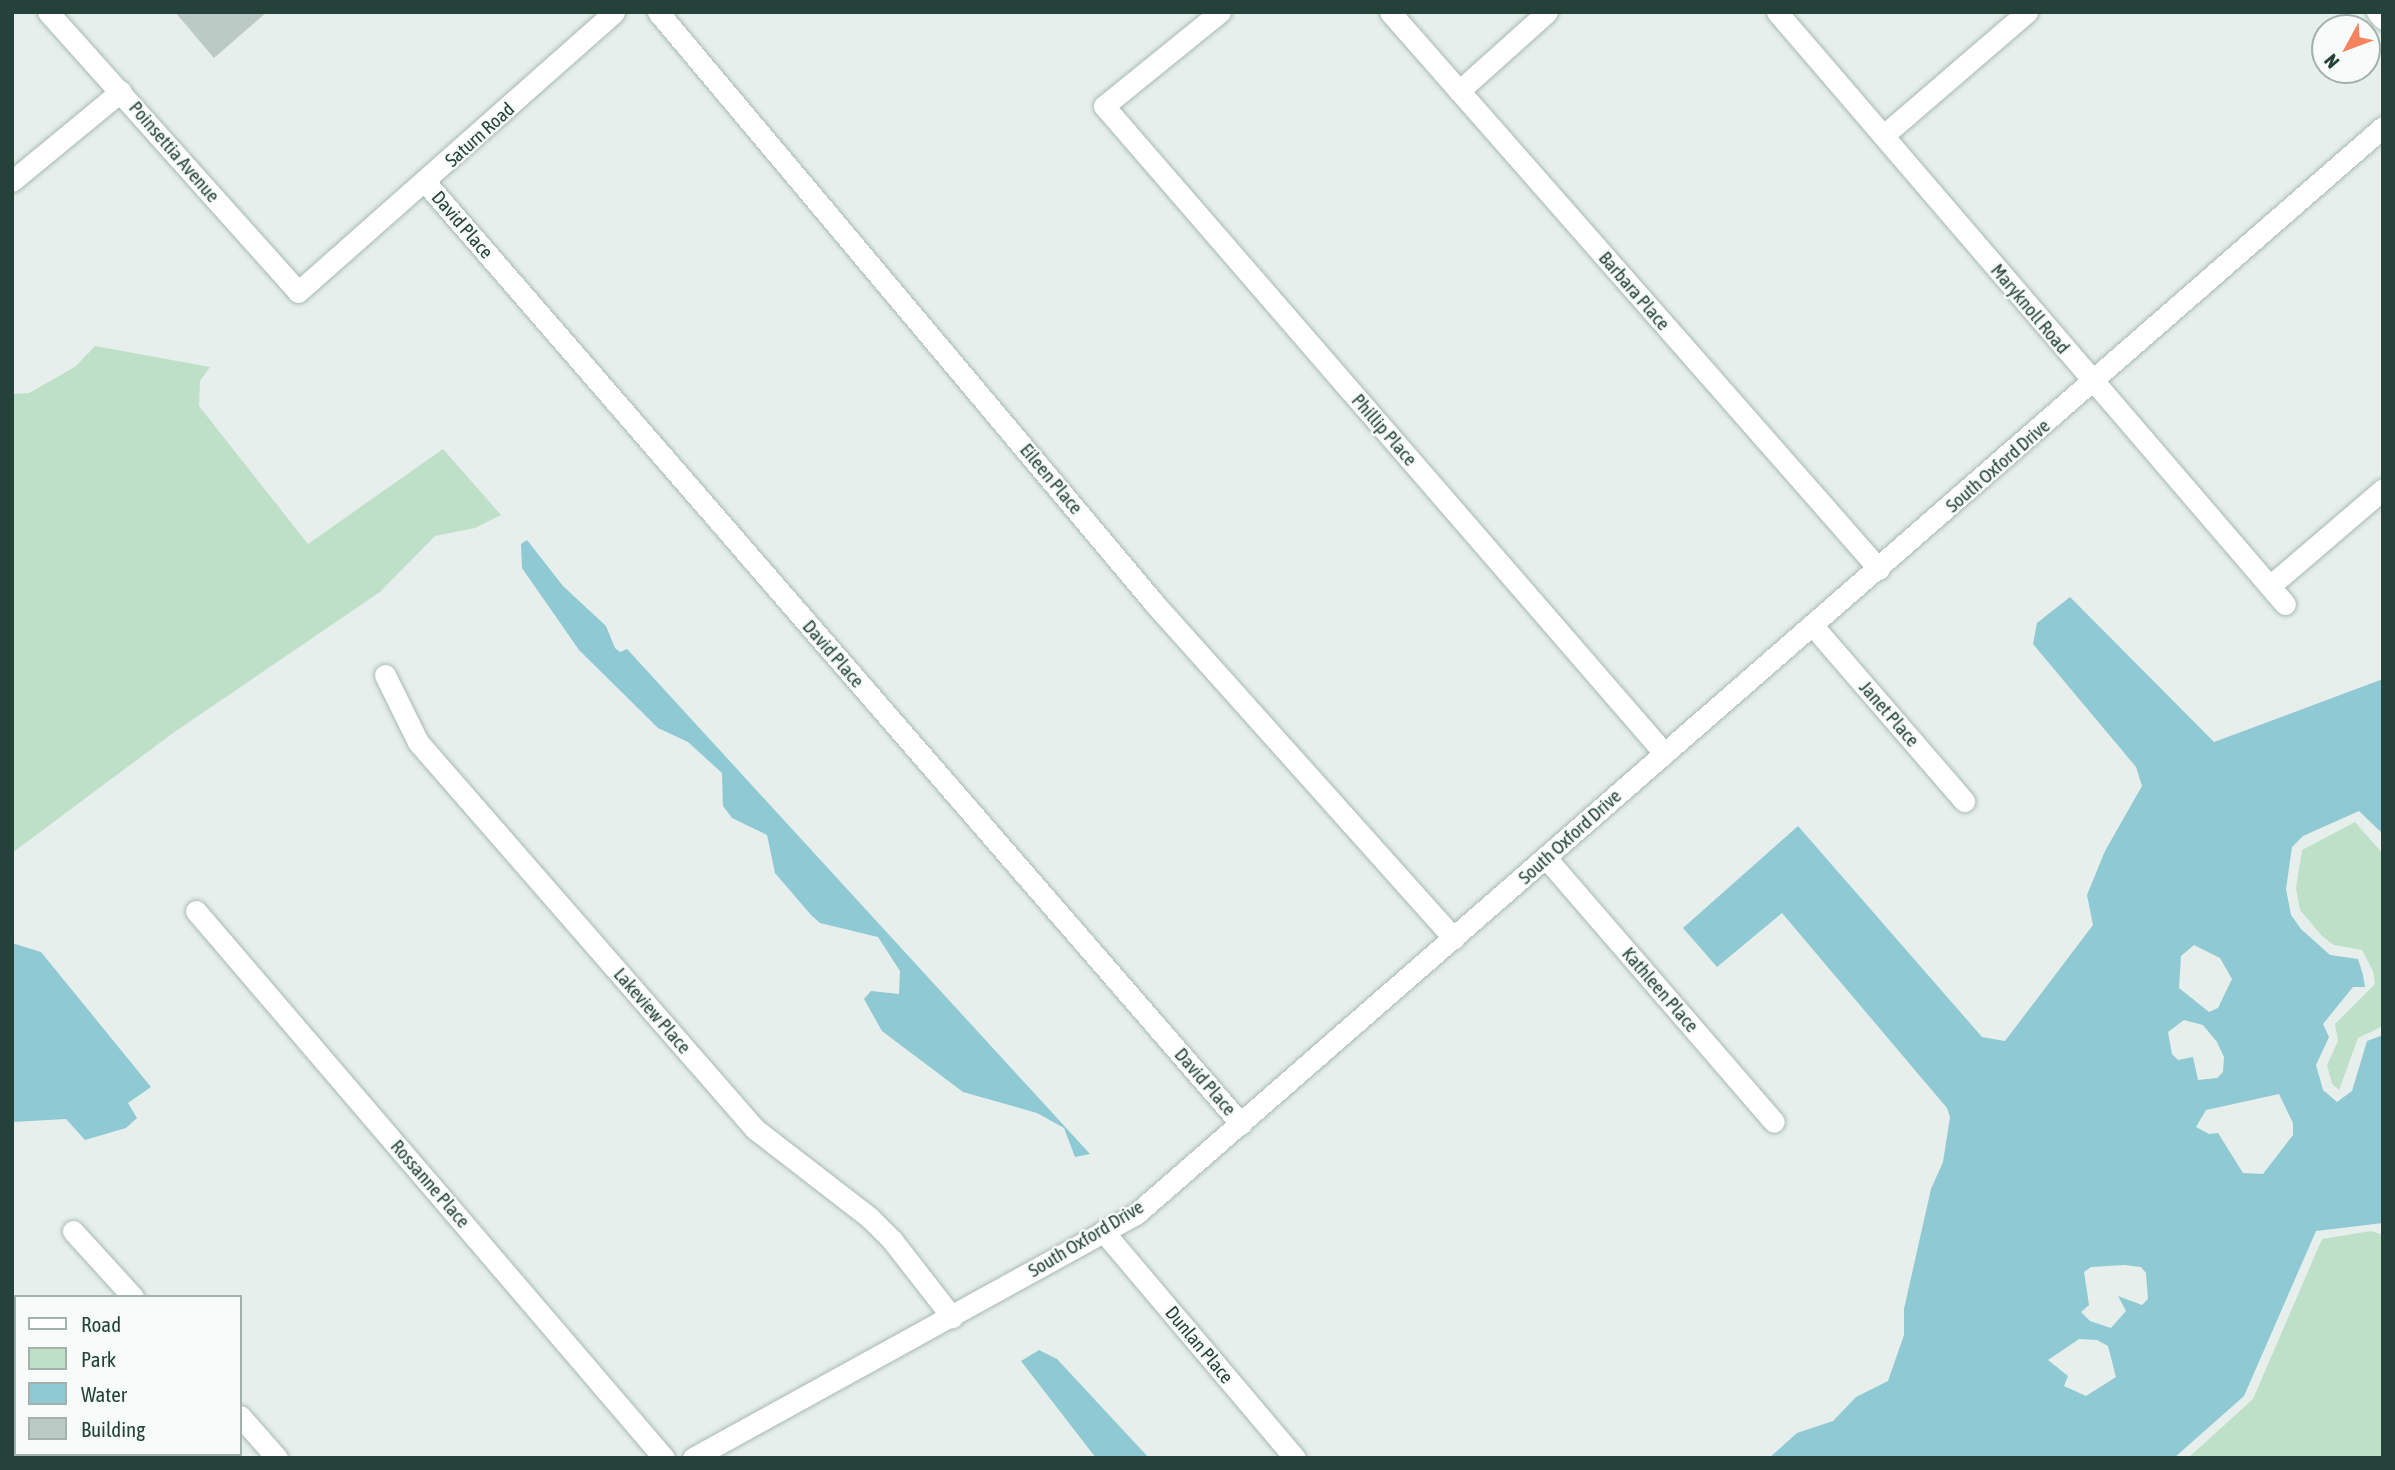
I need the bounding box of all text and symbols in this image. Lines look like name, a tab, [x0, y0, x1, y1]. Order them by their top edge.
north arrow	[2311, 14, 2381, 84]
text: N	[2320, 50, 2344, 73]
street label: Poinsettia Avenue	[124, 97, 224, 207]
street label: Saturn Road	[441, 98, 519, 172]
street label: David Place	[426, 187, 498, 263]
street label: Barbara Place	[1594, 247, 1674, 335]
street label: Maryknoll Road	[1986, 259, 2074, 359]
street label: Phillip Place	[1347, 389, 1421, 471]
street label: South Oxford Drive	[1941, 415, 2055, 517]
street label: Eileen Place	[1015, 439, 1087, 519]
street label: David Place	[797, 616, 869, 692]
street label: Janet Place	[1854, 676, 1924, 752]
street label: South Oxford Drive	[1514, 785, 1626, 889]
street label: Kathleen Place	[1617, 943, 1703, 1037]
street label: Lakeview Place	[609, 964, 695, 1058]
street label: David Place	[1169, 1044, 1241, 1120]
street label: Rossanne Place	[386, 1135, 474, 1233]
street label: South Oxford Drive	[1024, 1196, 1148, 1282]
legend	[14, 1295, 242, 1456]
street label: Dunlan Place	[1160, 1302, 1238, 1388]
text: Road	[81, 1312, 121, 1336]
text: Park	[81, 1347, 116, 1371]
text: Water	[81, 1382, 127, 1406]
text: Building	[81, 1417, 145, 1441]

